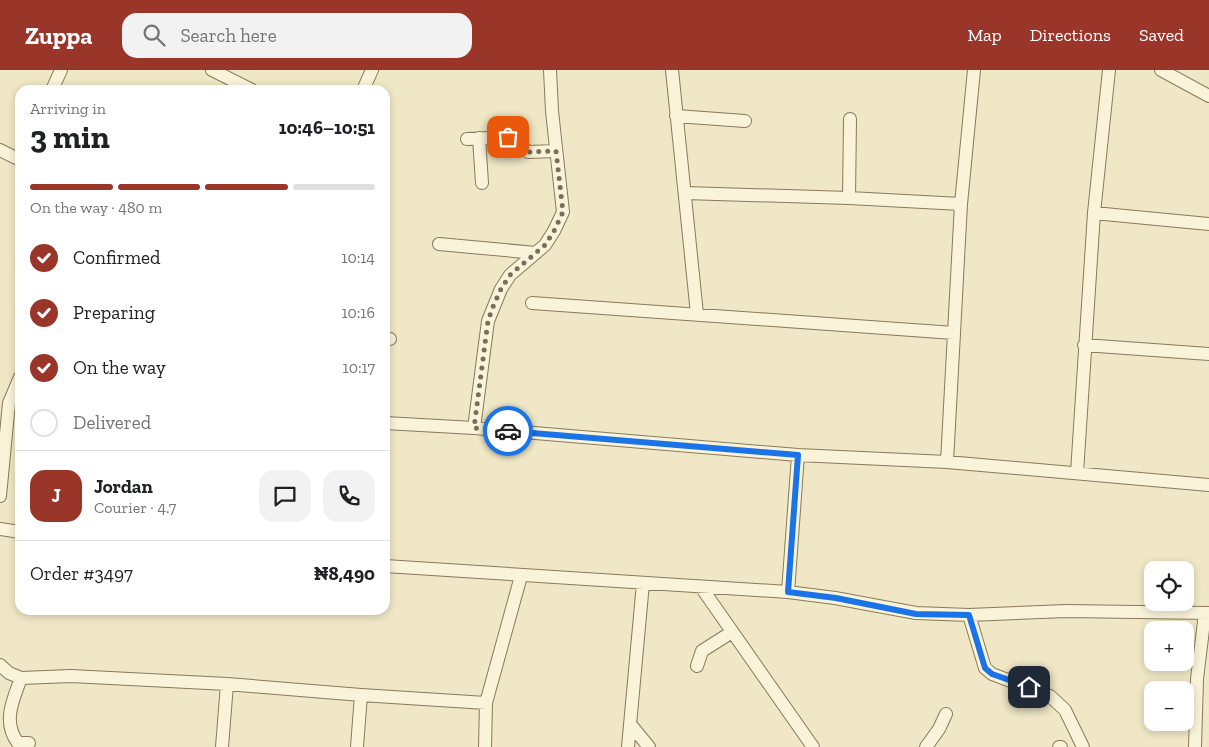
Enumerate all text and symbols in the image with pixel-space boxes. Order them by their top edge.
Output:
search box [122,13,472,58]
text: Zuppa [25,21,92,50]
icon: search [140,21,168,49]
text: Search here [180,24,277,47]
text: Map [967,24,1002,46]
text: Directions [1030,24,1111,46]
text: Saved [1139,24,1184,46]
text: Arriving in [30,99,106,118]
text: 10:46–10:51 [279,116,375,139]
pin [487,116,529,158]
text: 3 min [30,118,110,156]
icon: bag [494,123,522,151]
text: On the way · 480 m [30,198,162,217]
icon: check [30,244,58,272]
text: Confirmed [73,246,160,269]
text: 10:14 [341,248,375,267]
icon: check [30,299,58,327]
text: Preparing [73,301,155,324]
text: 10:16 [341,303,375,322]
icon: check [30,354,58,382]
text: On the way [73,356,166,379]
text: 10:17 [343,358,375,377]
courier [483,406,533,456]
text: Delivered [73,411,151,434]
icon: car [494,417,522,445]
button: chat [259,470,311,522]
button: phone [323,470,375,522]
text: Jordan [94,475,153,498]
text: J [51,484,61,507]
text: Courier · 4.7 [94,498,176,517]
map controls [1144,561,1194,731]
button: locate [1144,561,1194,611]
text: Order #3497 [30,562,133,585]
text: ₦8,490 [314,562,375,585]
button: + [1144,621,1194,671]
pin [1008,666,1050,708]
icon: home [1015,673,1043,701]
button: − [1144,681,1194,731]

